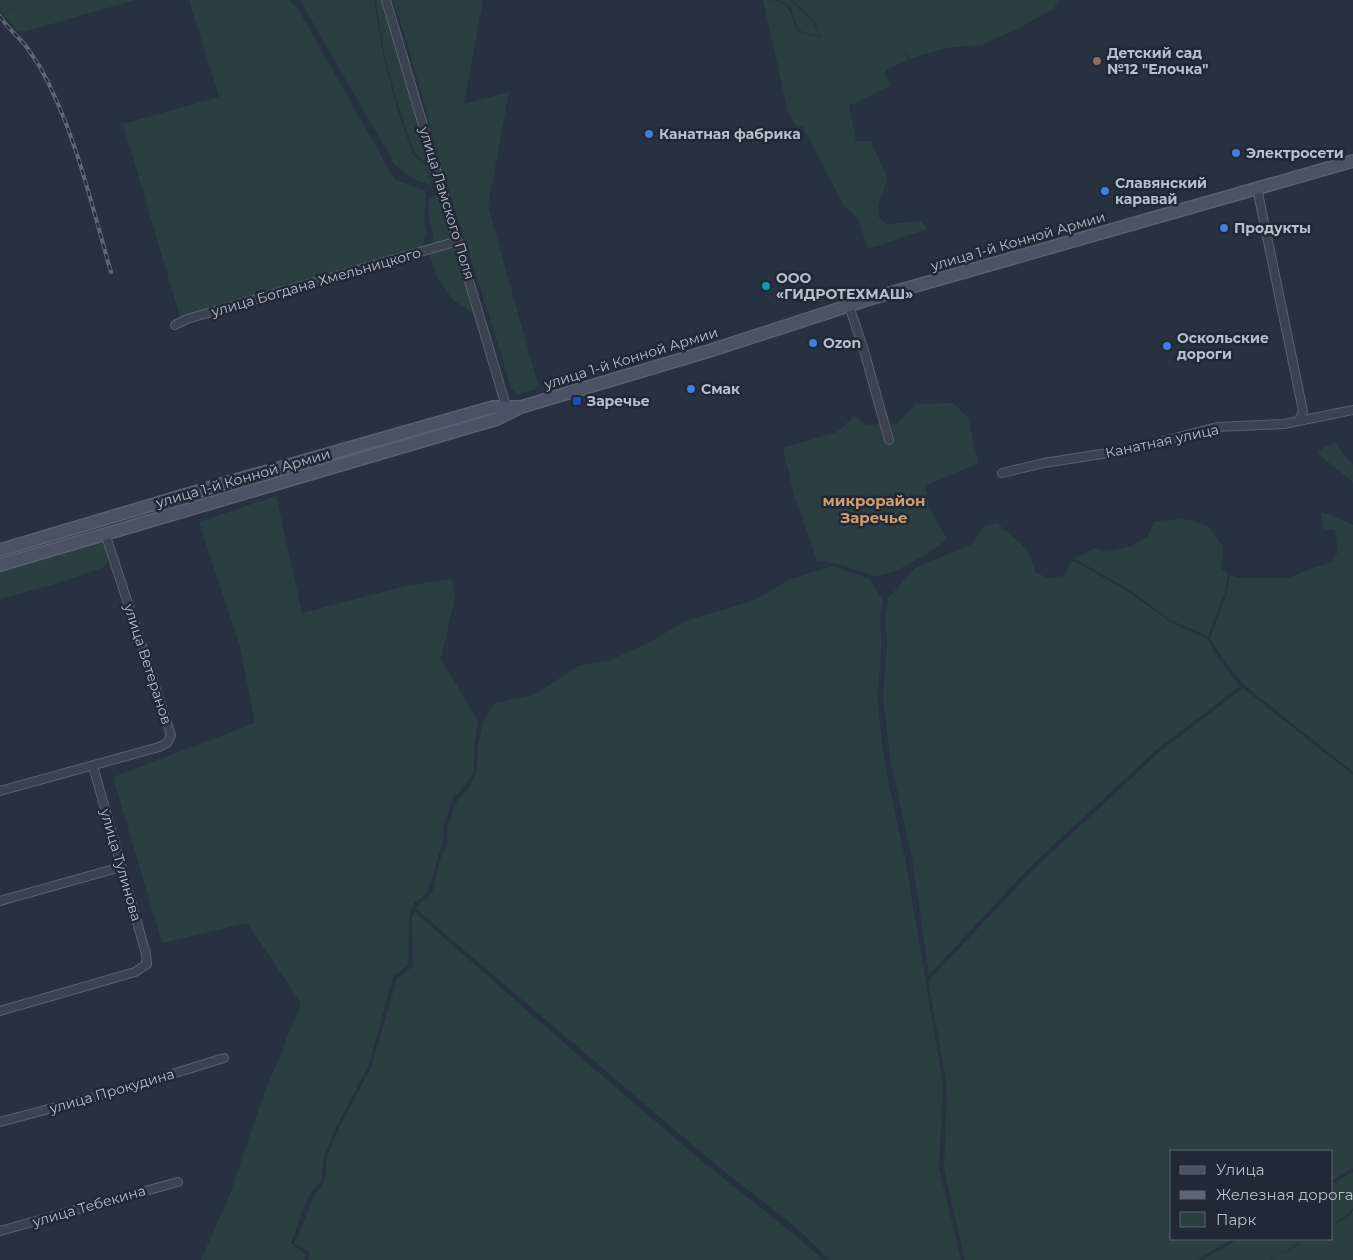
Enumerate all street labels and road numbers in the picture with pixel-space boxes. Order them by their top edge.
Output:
street label: улица Ламского Поля [415,123,479,282]
street label: улица 1-й Конной Армии [928,207,1107,275]
street label: улица Богдана Хмельницкого [208,243,423,321]
street label: улица 1-й Конной Армии [541,323,720,393]
street label: Канатная улица [1104,420,1220,462]
street label: улица 1-й Конной Армии [153,444,332,512]
street label: улица Ветеранов [120,600,176,727]
street label: улица Тулинова [96,806,146,923]
street label: улица Прокудина [46,1065,177,1118]
street label: улица Тебекина [29,1181,148,1231]

